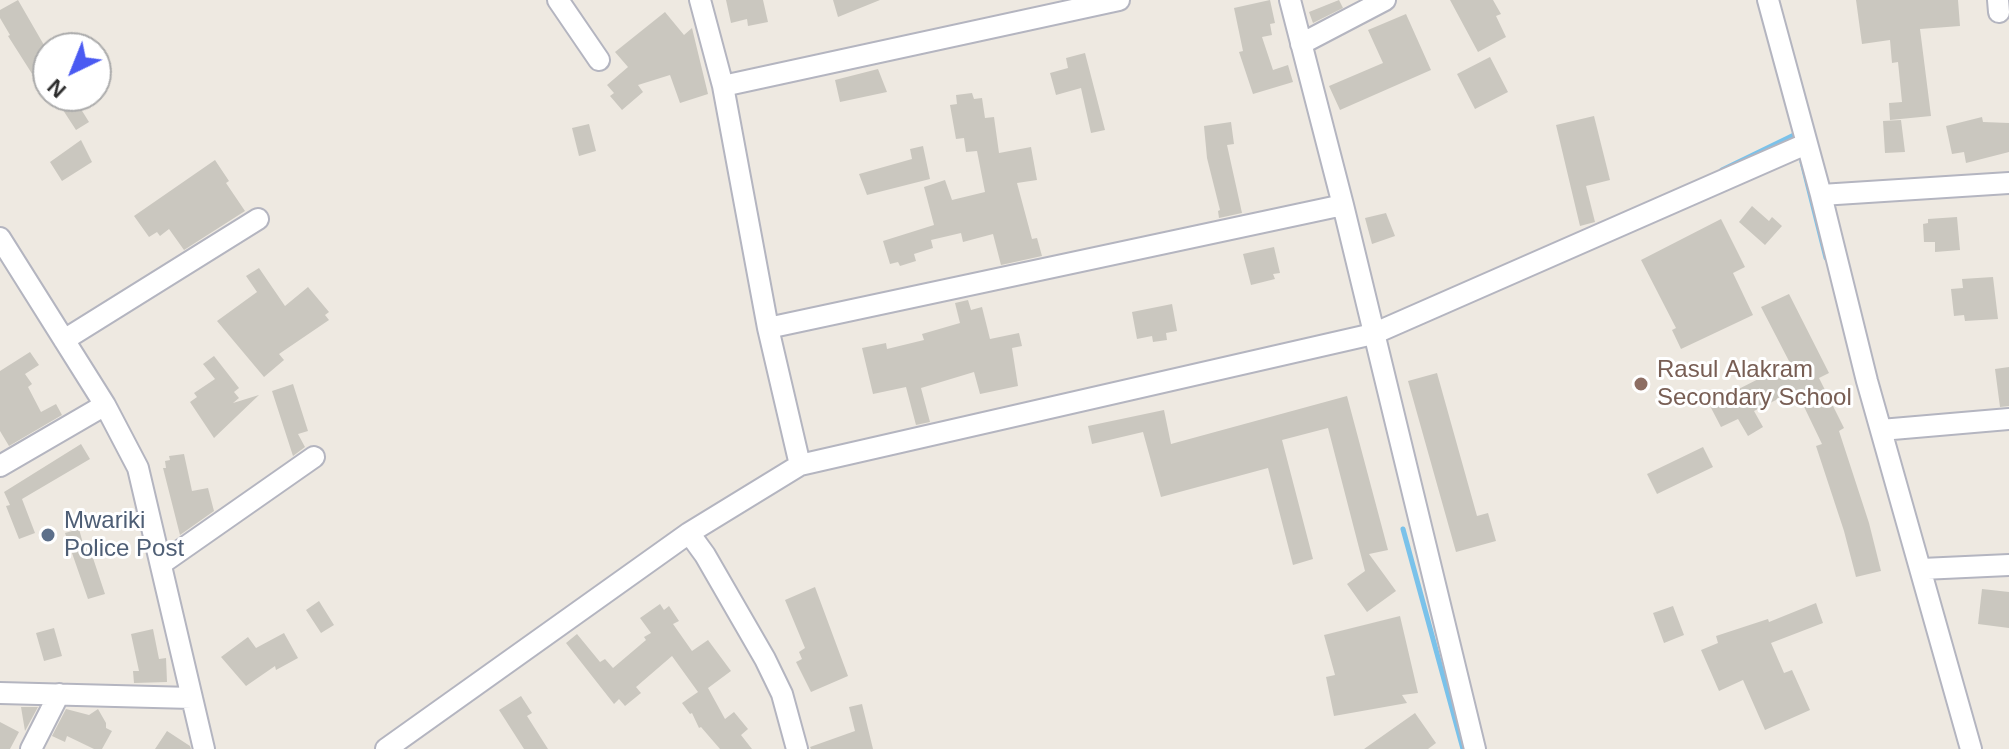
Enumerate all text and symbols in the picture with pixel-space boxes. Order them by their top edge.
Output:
north arrow [32,32,112,112]
text: N [42,74,71,103]
place label: Rasul Alakram Secondary School [1657,356,1852,412]
marker: Rasul Alakram Secondary School [1632,375,1650,393]
place label: Mwariki Police Post [64,507,184,563]
marker: Mwariki Police Post [39,526,57,544]

